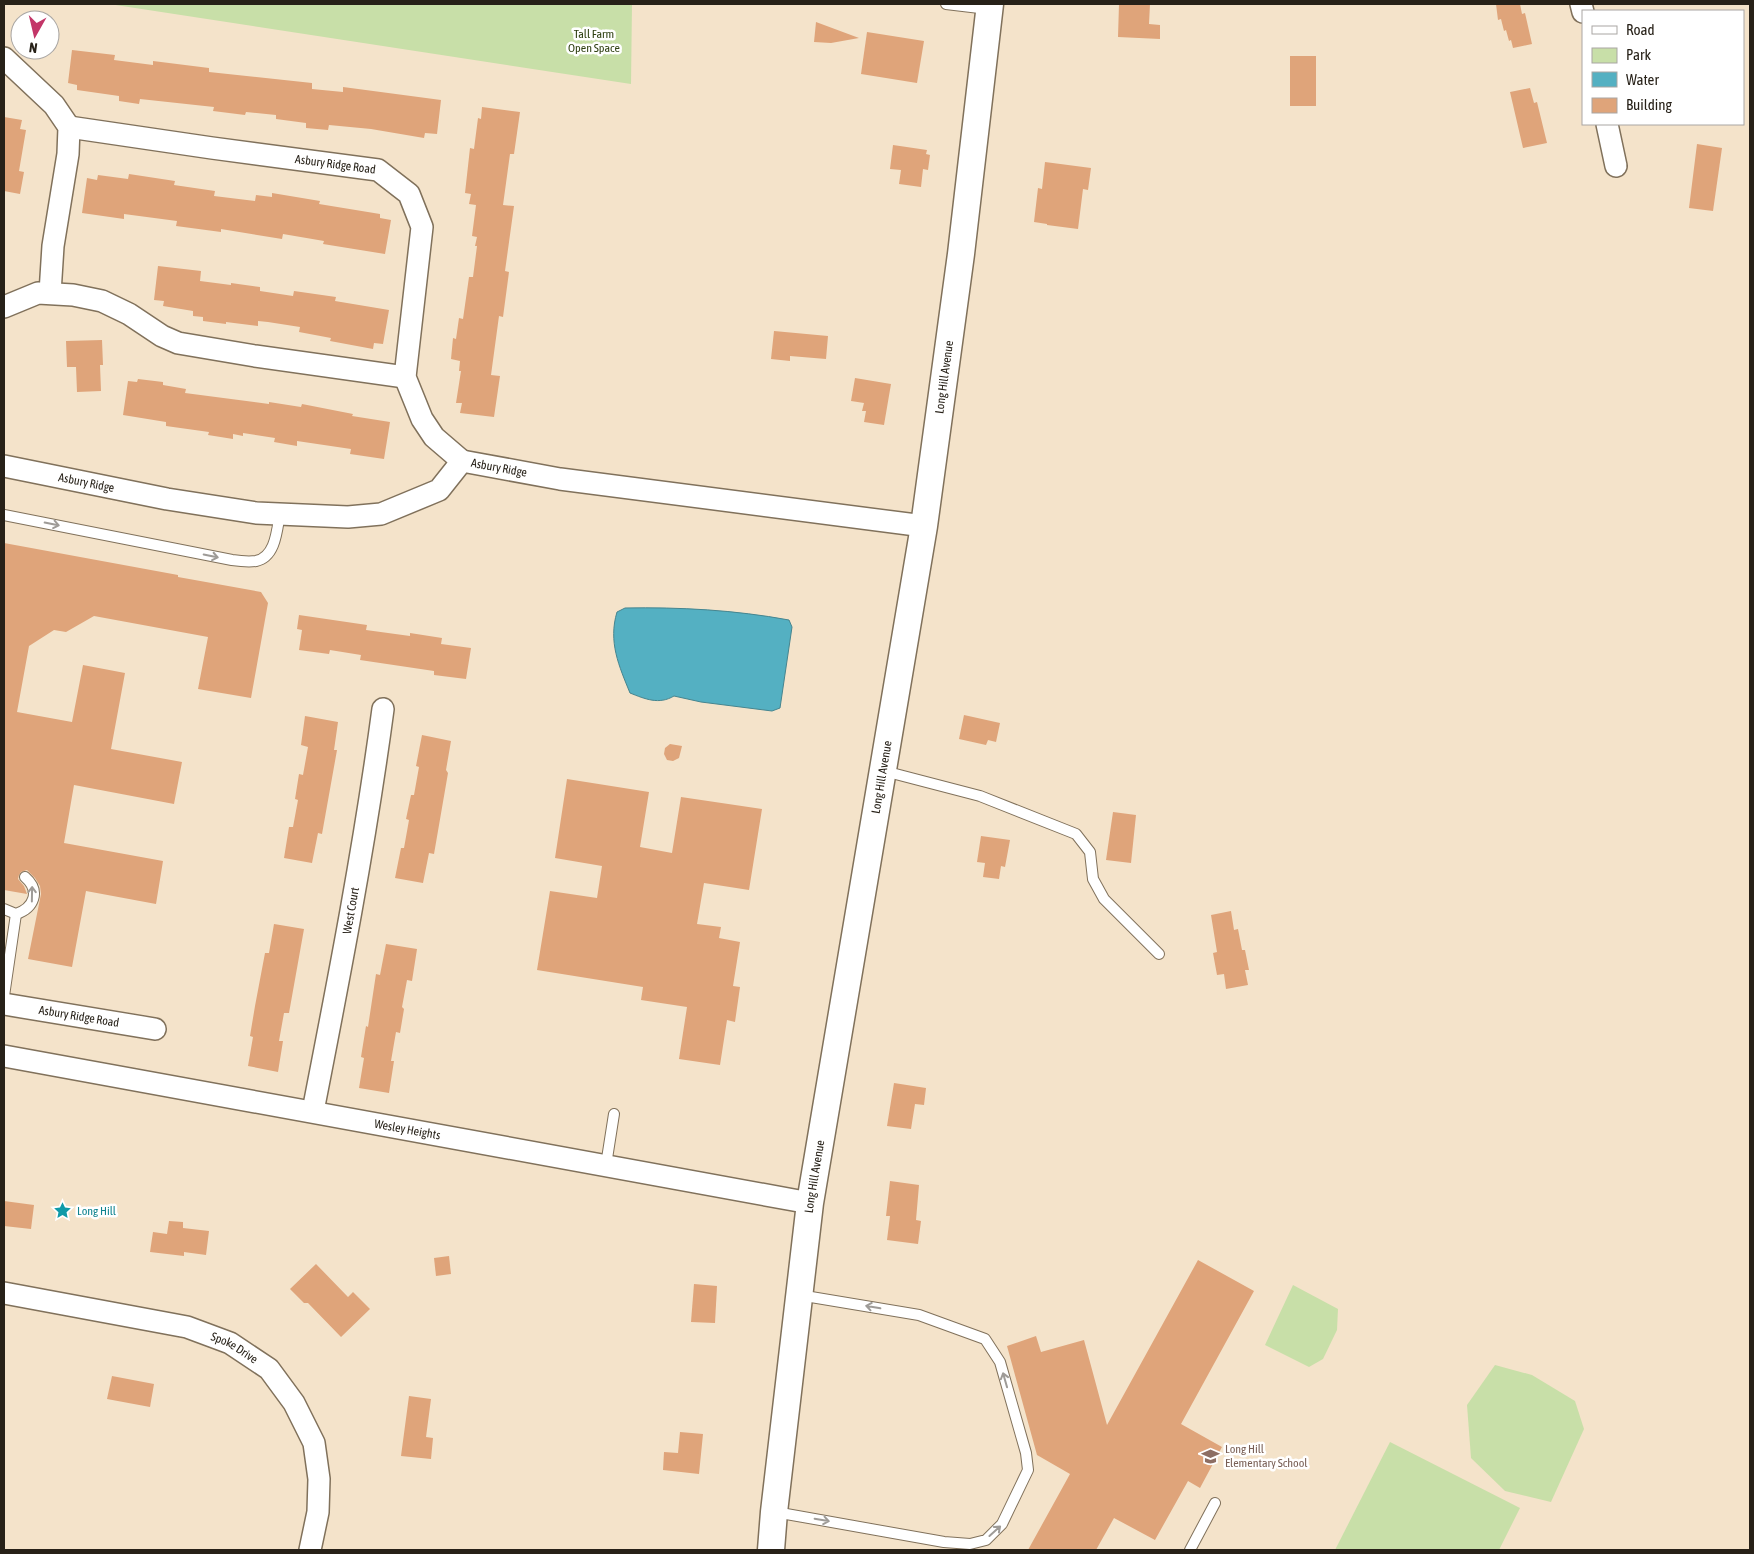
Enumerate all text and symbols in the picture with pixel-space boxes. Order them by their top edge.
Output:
north arrow [10,10,60,60]
legend [1582,10,1744,125]
text: Road [1626,21,1655,38]
park label: Tall Farm Open Space [568,27,620,55]
text: N [28,39,38,56]
text: Park [1626,46,1651,63]
text: Water [1626,71,1659,88]
text: Building [1626,96,1672,113]
street label: Asbury Ridge Road [294,152,377,177]
street label: Long Hill Avenue [932,340,956,415]
street label: Asbury Ridge [470,456,528,480]
street label: Asbury Ridge [57,470,115,495]
one-way arrow [43,520,59,529]
one-way arrow [202,552,218,561]
street label: Long Hill Avenue [869,740,895,815]
one-way arrow [27,886,37,902]
street label: West Court [340,886,362,935]
street label: Asbury Ridge Road [38,1003,120,1030]
street label: Wesley Heights [373,1117,442,1142]
street label: Long Hill Avenue [802,1139,827,1214]
place icon: Long Hill [53,1201,73,1221]
place label: Long Hill [77,1204,117,1218]
one-way arrow [866,1302,882,1312]
street label: Spoke Drive [209,1329,260,1367]
one-way arrow [999,1372,1009,1388]
place label: Long Hill Elementary School [1225,1442,1308,1470]
school or university icon: Long Hill Elementary School [1201,1446,1221,1466]
one-way arrow [813,1516,829,1526]
one-way arrow [989,1525,1002,1537]

